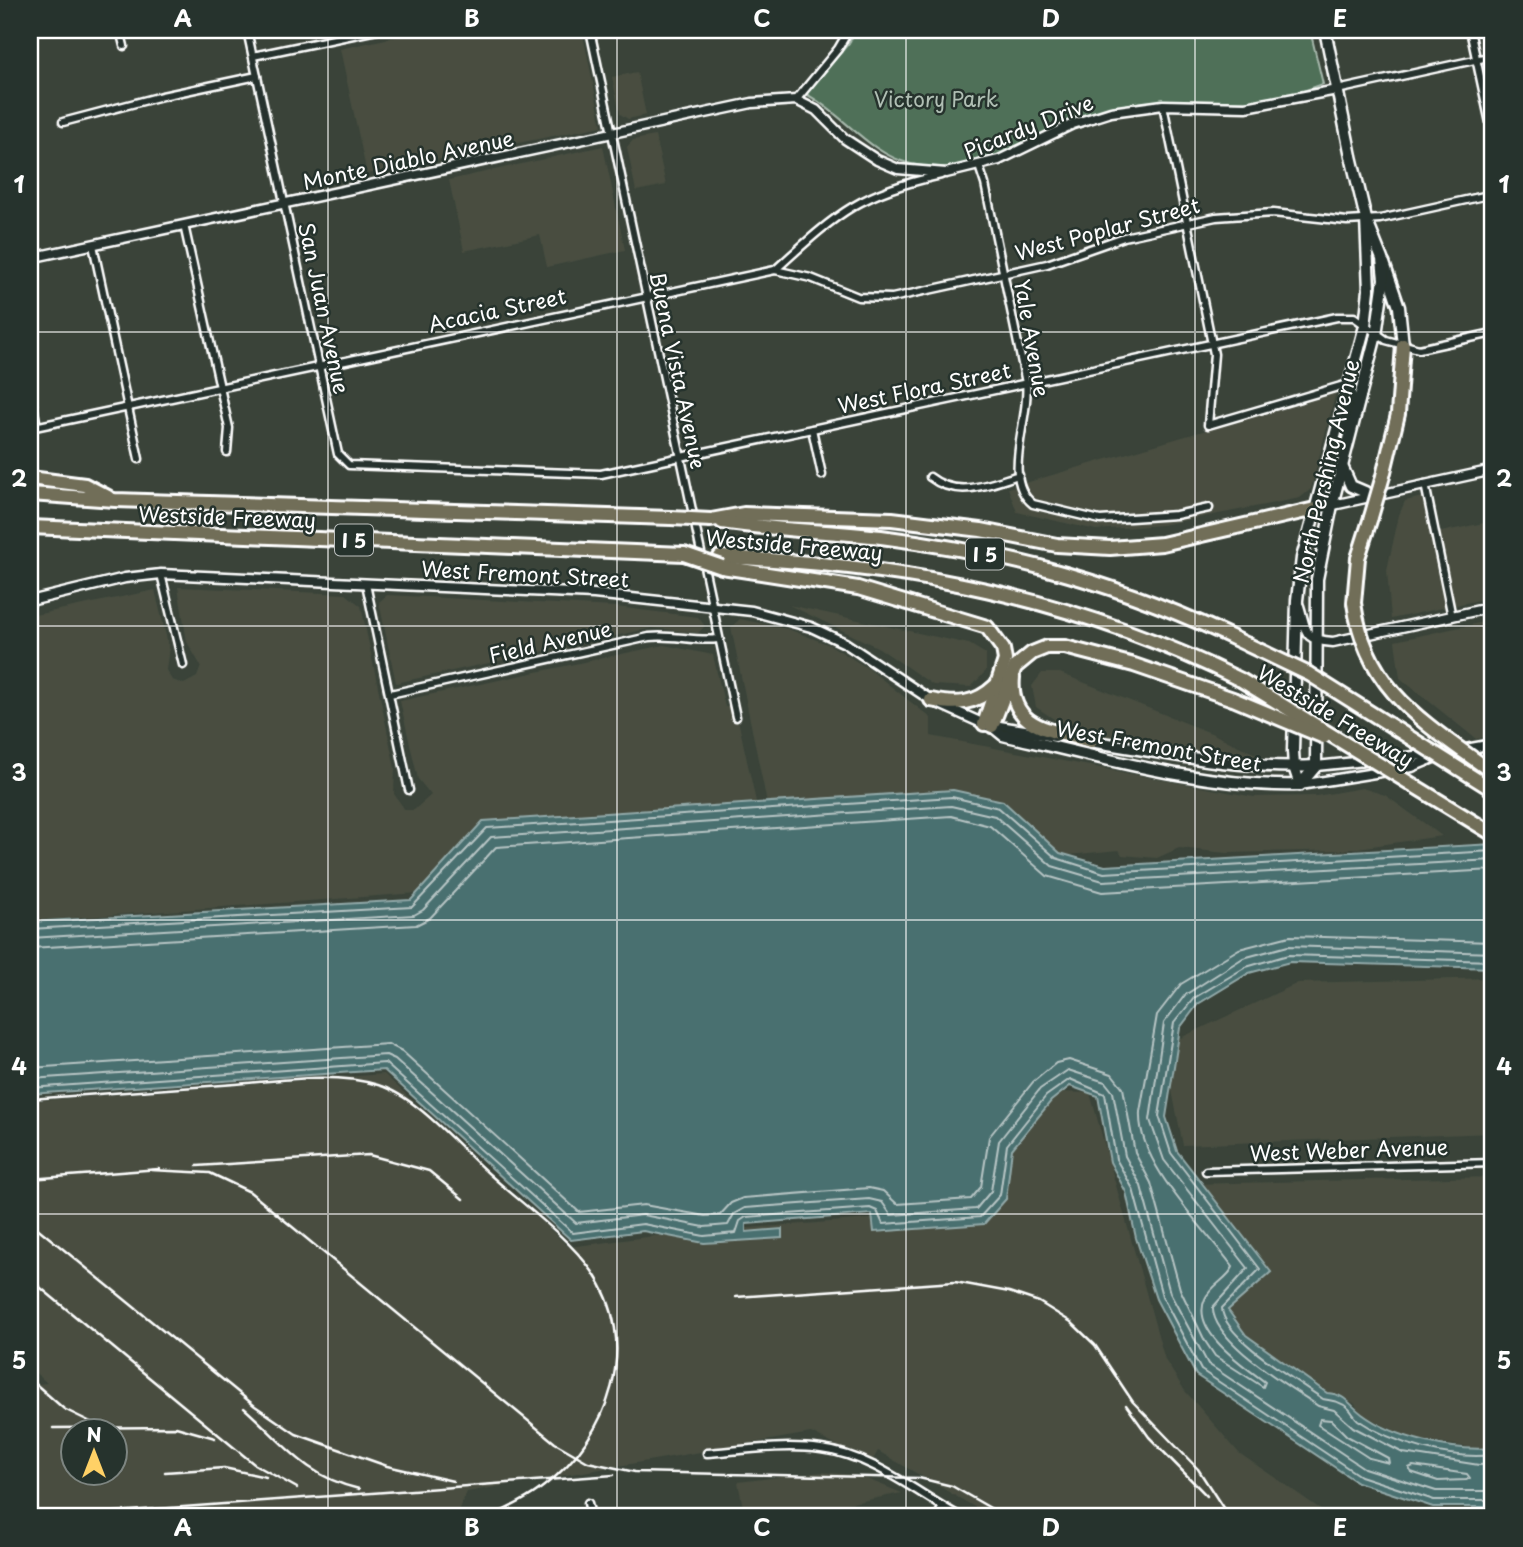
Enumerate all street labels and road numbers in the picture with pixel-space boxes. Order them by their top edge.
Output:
street label: Picardy Drive [958,85,1098,167]
street label: Monte Diablo Avenue [300,121,516,197]
street label: West Poplar Street [1011,188,1203,268]
street label: San Juan Avenue [291,219,359,397]
street label: Buena Vista Avenue [642,268,716,472]
street label: Yale Avenue [1007,276,1059,400]
street label: Acacia Street [425,279,569,339]
street label: West Flora Street [835,353,1013,421]
street label: North Pershing Avenue [1284,356,1366,586]
street label: Westside Freeway [138,497,316,535]
street label: Westside Freeway [704,520,884,568]
road number: I 5 [335,524,373,555]
road number: I 5 [966,538,1004,569]
street label: West Fremont Street [420,552,630,594]
street label: Field Avenue [485,611,615,671]
street label: Westside Freeway [1252,656,1420,774]
street label: West Fremont Street [1054,711,1264,779]
street label: West Weber Avenue [1249,1130,1449,1168]

